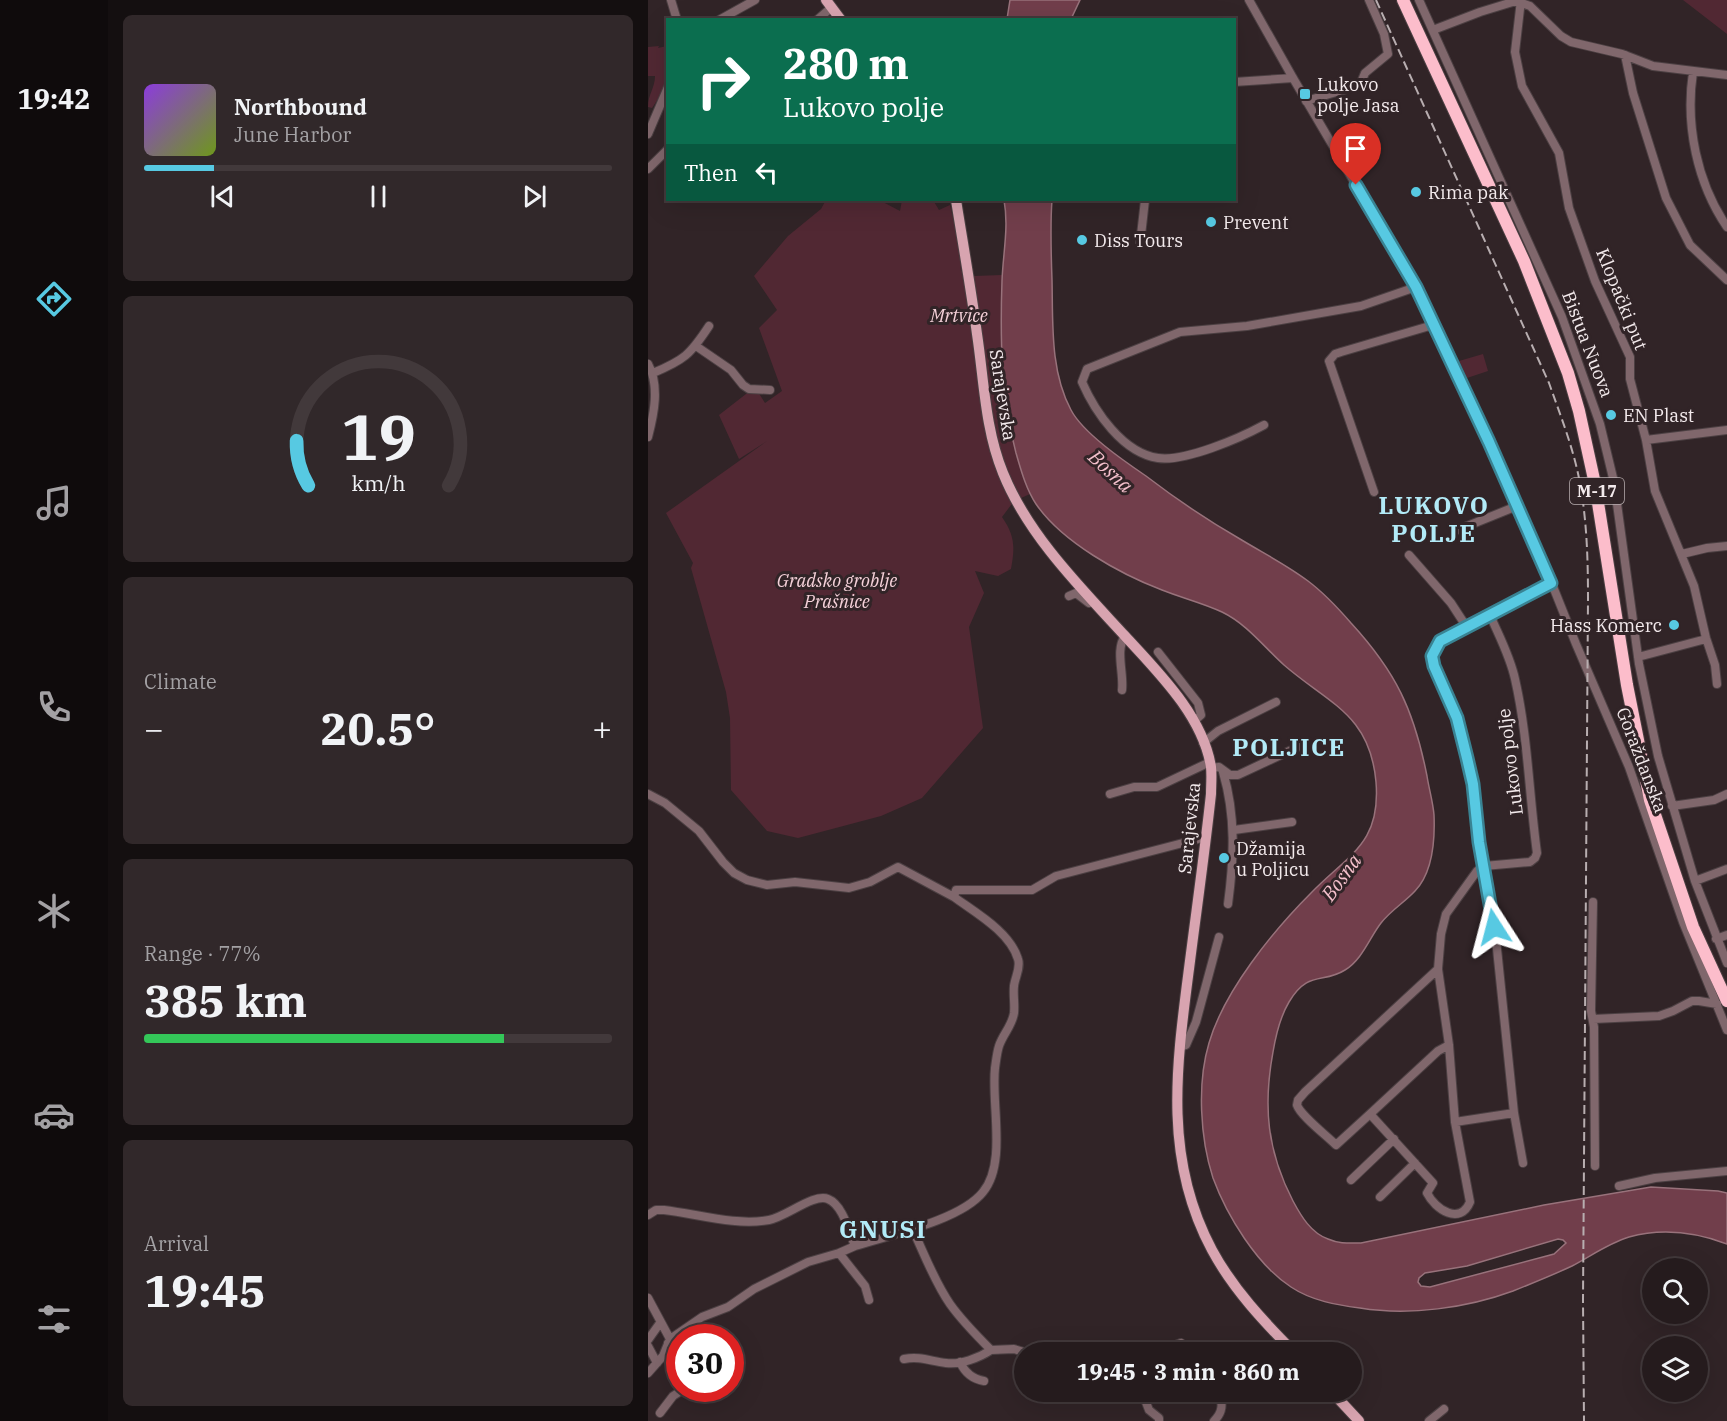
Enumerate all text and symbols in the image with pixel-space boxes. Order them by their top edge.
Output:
text: 280 m [783,36,909,91]
icon: right [684,42,762,120]
place label: Lukovo polje Jasa [1317,73,1400,117]
text: 19:42 [18,81,90,116]
marker: Lukovo polje Jasa [1298,87,1312,101]
text: Lukovo polje [783,89,944,124]
text: Northbound [234,92,367,121]
text: June Harbor [234,121,351,148]
pin [1330,123,1381,185]
icon: arrive [1339,132,1372,165]
icon: left [750,156,783,189]
text: Then [684,158,738,187]
icon: previous [206,180,239,213]
icon: pause [362,180,395,213]
icon: next [518,180,551,213]
place label: Rima pak [1428,181,1509,204]
marker: Rima pak [1409,185,1423,199]
place label: Prevent [1223,211,1289,234]
marker: Prevent [1204,215,1218,229]
place label: Diss Tours [1094,229,1183,252]
marker: Diss Tours [1075,233,1089,247]
street label: Klopački put [1591,245,1653,353]
icon: directions [33,278,75,320]
street label: Bistua Nuova [1557,287,1619,401]
park label: Mrtvice [929,304,988,327]
street label: Sarajevska [984,348,1022,442]
text: 19 [341,396,415,477]
place label: EN Plast [1623,404,1694,427]
marker: EN Plast [1604,408,1618,422]
water label: Bosna [1082,443,1139,499]
text: km/h [351,470,405,498]
road number: M-17 [1570,478,1624,504]
icon: music [33,482,75,524]
district label: LUKOVO POLJE [1379,489,1489,549]
park label: Gradsko groblje Prašnice [777,569,897,613]
place label: Hass Komerc [1550,614,1662,637]
marker: Hass Komerc [1667,618,1681,632]
text: Climate [144,668,217,695]
icon: phone [33,686,75,728]
text: 20.5° [321,699,435,757]
street label: Goraždanska [1611,704,1673,816]
text: − [144,707,164,750]
text: + [592,707,612,750]
street label: Lukovo polje [1492,707,1528,817]
district label: POLJICE [1232,731,1346,763]
street label: Sarajevska [1173,781,1205,875]
place label: Džamija u Poljicu [1236,837,1309,881]
water label: Bosna [1314,848,1367,907]
marker: Džamija u Poljicu [1217,851,1231,865]
icon: climate [33,890,75,932]
position arrow [1462,895,1526,959]
text: Range · 77% [144,940,261,967]
text: 385 km [144,971,307,1029]
icon: car [33,1094,75,1136]
district label: GNUSI [839,1213,927,1245]
text: Arrival [144,1230,209,1257]
map controls [1642,1258,1708,1402]
button: search [1642,1258,1708,1324]
text: 19:45 [144,1261,266,1319]
icon: filters [33,1298,75,1340]
speed limit sign: 30 [666,1324,744,1402]
button: layers [1642,1336,1708,1402]
text: 19:45 · 3 min · 860 m [1076,1357,1300,1386]

